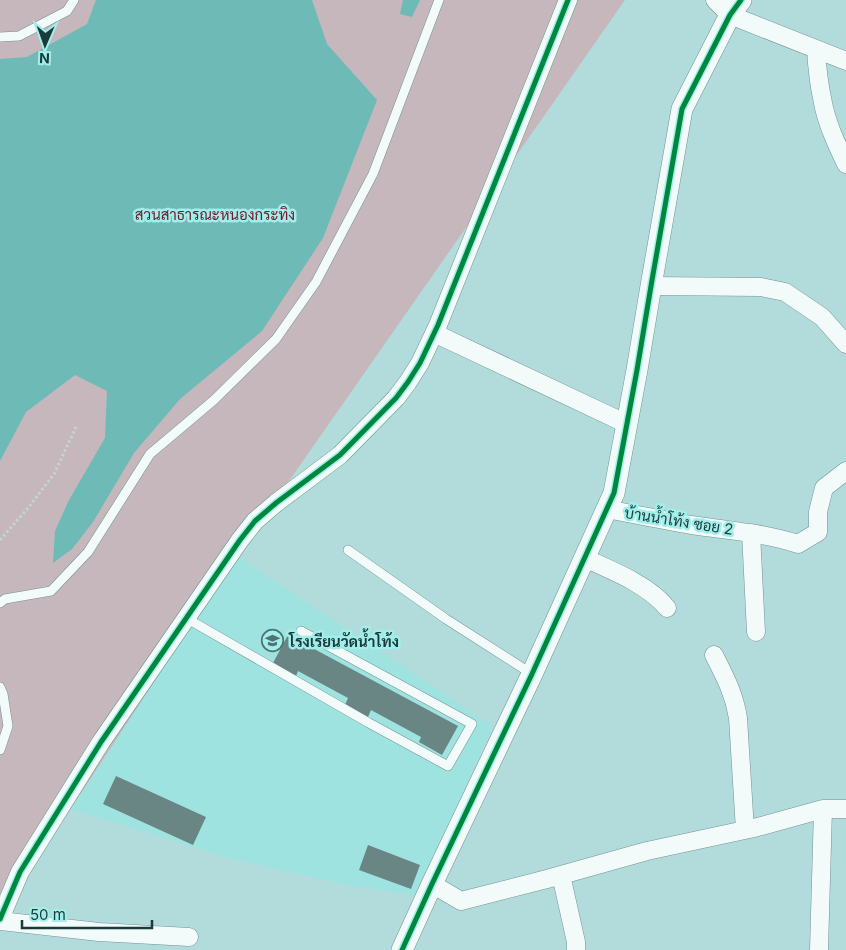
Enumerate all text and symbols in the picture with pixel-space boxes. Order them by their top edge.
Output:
north arrow [20,20,70,70]
text: N [39,50,50,67]
park label: สวนสาธารณะหนองกระทิง [135,205,295,224]
street label: บ้านน้ำโท้ง ซอย 2 [623,500,735,539]
place label: โรงเรียนวัดน้ำโท้ง [288,628,399,651]
school or university icon: โรงเรียนวัดน้ำโท้ง [261,629,285,653]
scale bar [22,898,152,930]
text: 50 m [30,905,66,924]

